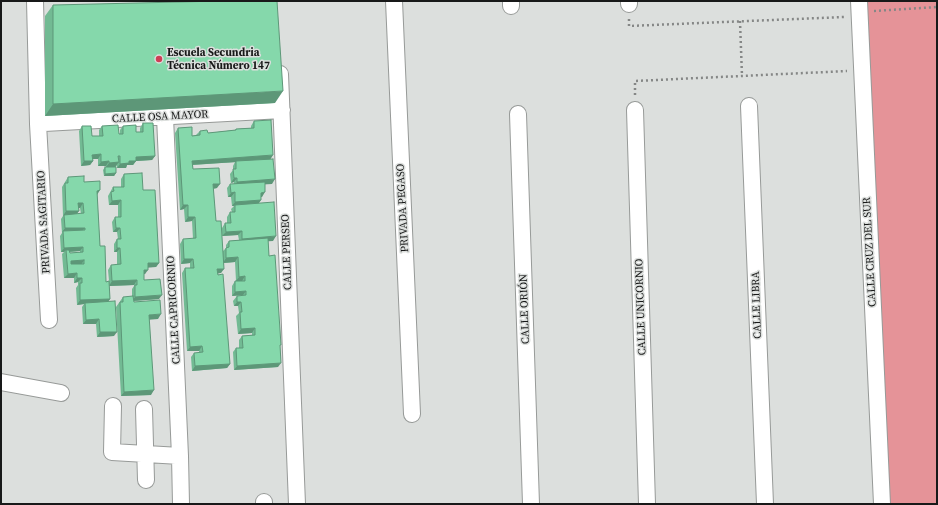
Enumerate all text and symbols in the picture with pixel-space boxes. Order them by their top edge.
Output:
place label: Escuela Secundria Técnica Número 147 [167,46,270,72]
marker: Escuela Secundria Técnica Número 147 [154,54,164,64]
street label: CALLE OSA MAYOR [112,108,208,126]
street label: PRIVADA PEGASO [394,163,412,253]
street label: PRIVADA SAGITARIO [35,170,53,274]
street label: CALLE CRUZ DEL SUR [861,197,879,307]
street label: CALLE PERSEO [279,214,295,290]
street label: CALLE CAPRICORNIO [165,255,183,365]
street label: CALLE UNICORNIO [633,258,649,356]
street label: CALLE LIBRA [749,271,765,339]
street label: CALLE ORIÓN [517,274,533,344]

